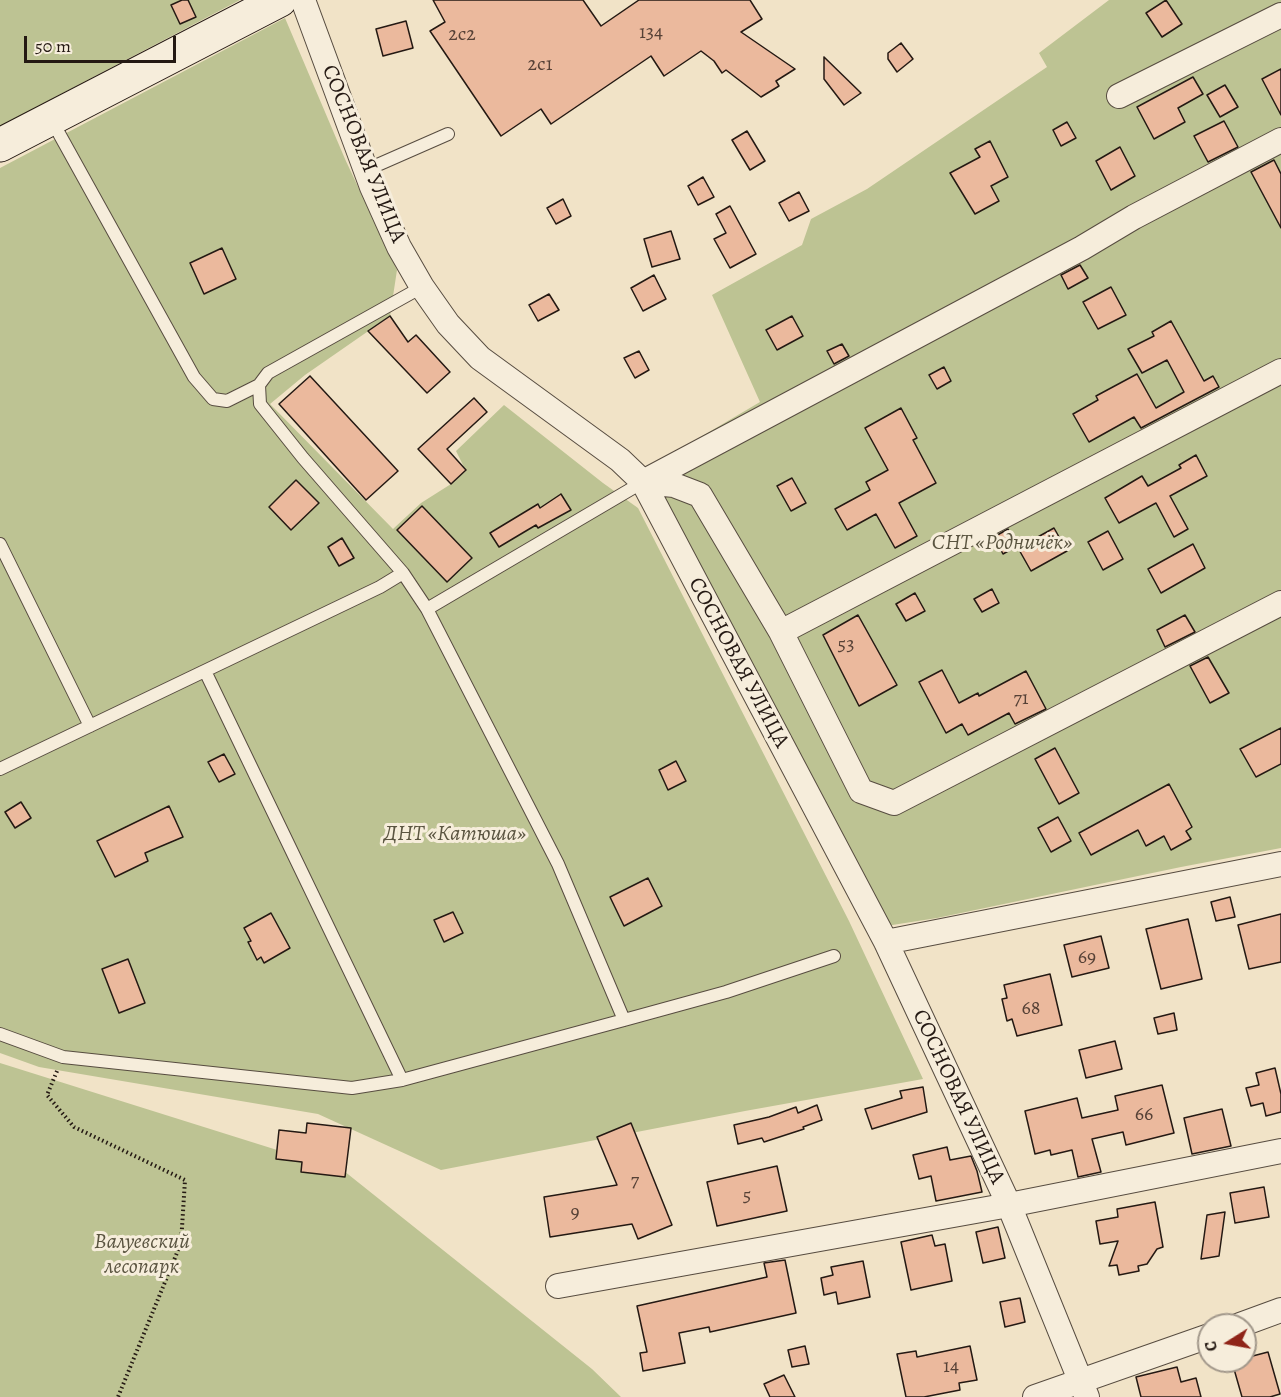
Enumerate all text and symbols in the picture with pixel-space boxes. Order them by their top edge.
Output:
house number: 134 [639,21,663,45]
house number: 2с2 [448,23,476,47]
scale bar [27,24,178,62]
text: 50 m [35,34,71,58]
house number: 2с1 [528,53,552,77]
street label: СОСНОВАЯ УЛИЦА [315,61,411,247]
park label: СНТ «Родничёк» [932,531,1072,557]
street label: СОСНОВАЯ УЛИЦА [682,573,794,753]
house number: 53 [838,633,854,657]
house number: 71 [1013,687,1029,711]
park label: ДНТ «Катюша» [384,822,526,848]
house number: 69 [1078,946,1096,970]
house number: 68 [1022,997,1040,1021]
street label: СОСНОВАЯ УЛИЦА [906,1006,1010,1188]
house number: 66 [1135,1103,1153,1127]
house number: 7 [631,1169,639,1193]
house number: 5 [743,1184,751,1208]
house number: 9 [570,1201,580,1225]
park label: Валуевский лесопарк [94,1230,190,1282]
north arrow [1197,1313,1257,1373]
text: С [1200,1339,1223,1353]
house number: 14 [943,1355,959,1379]

